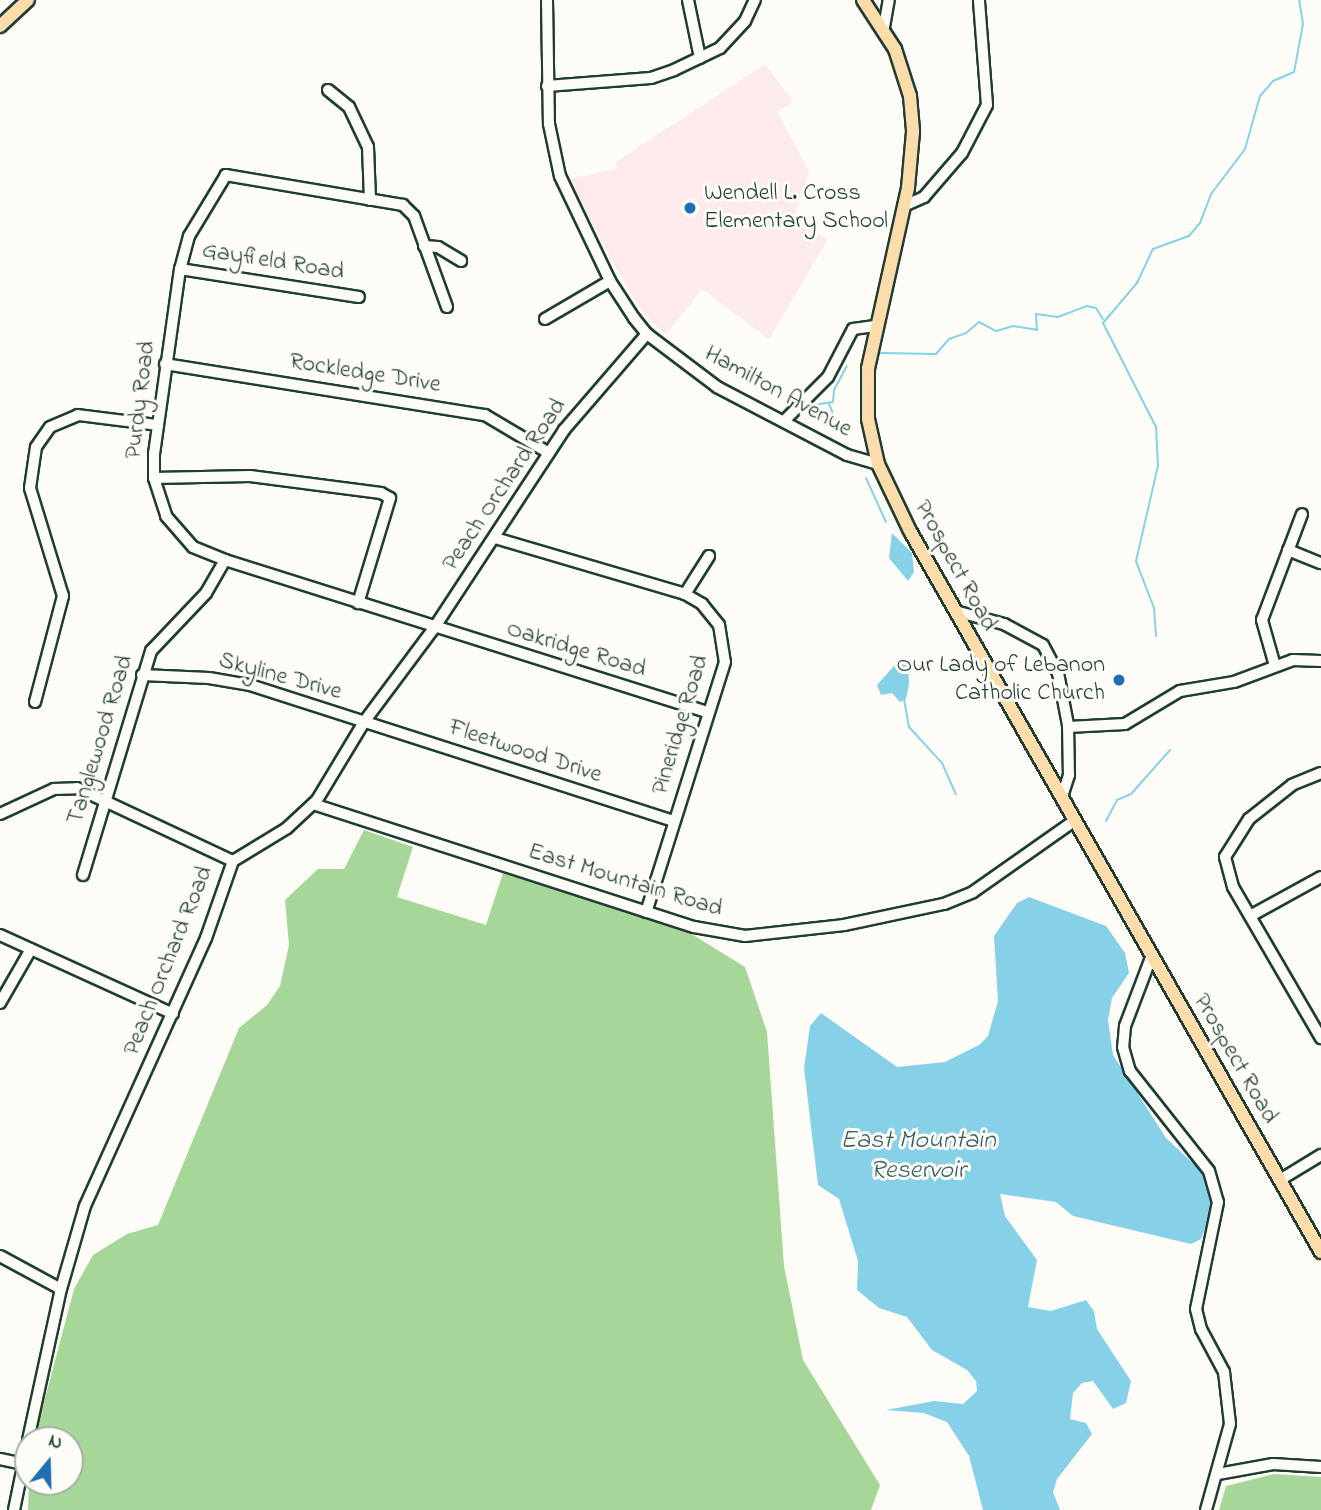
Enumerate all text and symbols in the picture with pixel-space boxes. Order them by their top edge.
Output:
place label: Wendell L. Cross Elementary School [704,180,888,236]
marker: Wendell L. Cross Elementary School [682,200,698,216]
street label: Gayfield Road [200,237,346,287]
street label: Purdy Road [119,339,163,461]
street label: Hamilton Avenue [699,340,857,444]
street label: Rockledge Drive [287,348,443,400]
street label: Peach Orchard Road [437,393,573,577]
street label: Prospect Road [907,495,1003,637]
street label: Oakridge Road [503,615,649,685]
street label: Skyline Drive [215,647,345,707]
street label: Tanglewood Road [62,652,140,828]
street label: Pineridge Road [646,652,716,798]
place label: Our Lady of Lebanon Catholic Church [896,652,1105,708]
marker: Our Lady of Lebanon Catholic Church [1111,672,1127,688]
street label: Fleetwood Drive [445,714,605,790]
street label: East Mountain Road [524,838,726,924]
street label: Peach Orchard Road [118,862,220,1060]
street label: Prospect Road [1186,989,1284,1129]
water label: East Mountain Reservoir [840,1126,996,1188]
north arrow [14,1426,84,1496]
text: N [45,1428,66,1457]

